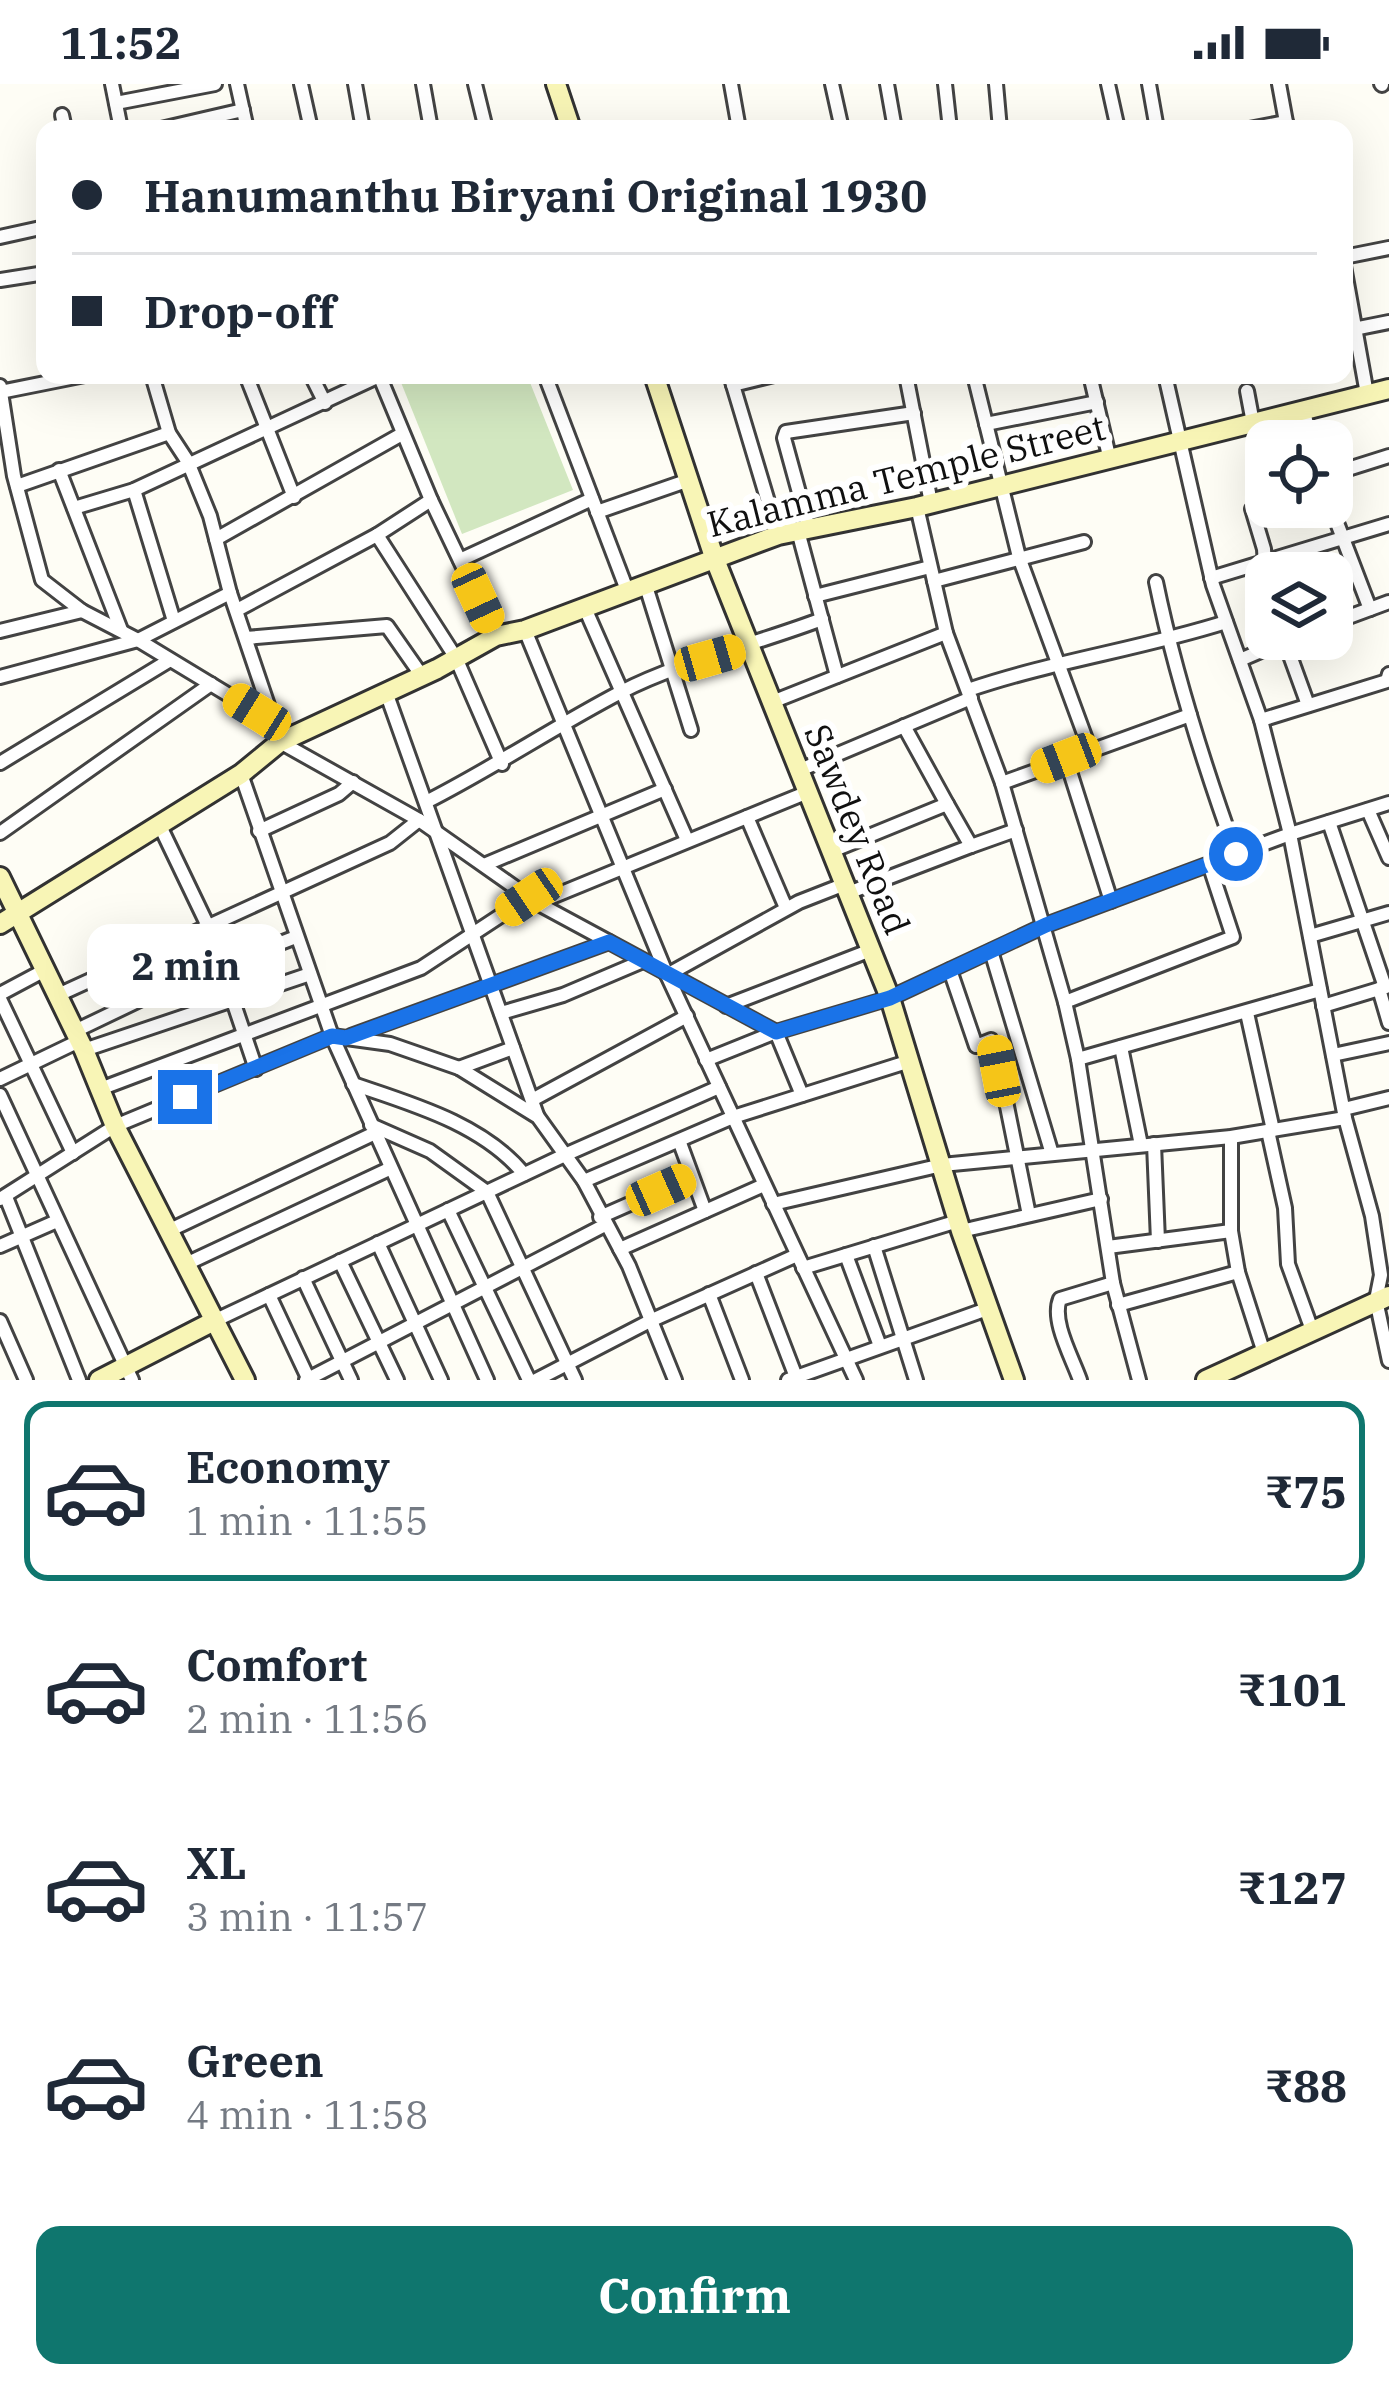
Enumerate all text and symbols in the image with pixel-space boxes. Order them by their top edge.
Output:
text: 11:52 [60,13,182,71]
text: Hanumanthu Biryani Original 1930 [144,166,927,224]
text: Drop-off [144,282,335,340]
street label: Kalamma Temple Street [702,403,1110,547]
map controls [1245,420,1353,660]
button: locate [1245,420,1353,528]
button: layers [1245,552,1353,660]
car [446,558,510,638]
car [670,631,750,685]
car [217,678,297,746]
street label: Sawdey Road [794,717,922,941]
car [1026,728,1106,788]
route start [1209,827,1263,881]
car [489,862,569,932]
callout: 2 min [86,923,284,1007]
text: 2 min [131,940,241,991]
car [974,1032,1024,1110]
route end [158,1070,212,1124]
car [621,1159,701,1221]
icon: car [42,1437,150,1545]
text: Economy [186,1437,390,1495]
text: ₹75 [1264,1462,1347,1520]
text: 1 min · 11:55 [186,1495,428,1546]
icon: car [42,1635,150,1743]
text: Comfort [186,1635,367,1693]
text: ₹101 [1237,1660,1347,1718]
text: 2 min · 11:56 [186,1693,428,1744]
icon: car [42,1833,150,1941]
text: XL [186,1833,247,1891]
text: ₹127 [1237,1858,1347,1916]
text: 3 min · 11:57 [186,1891,428,1942]
icon: car [42,2031,150,2139]
text: Green [186,2031,324,2089]
text: ₹88 [1264,2056,1347,2114]
text: 4 min · 11:58 [186,2089,428,2140]
button: Confirm [36,2226,1353,2364]

